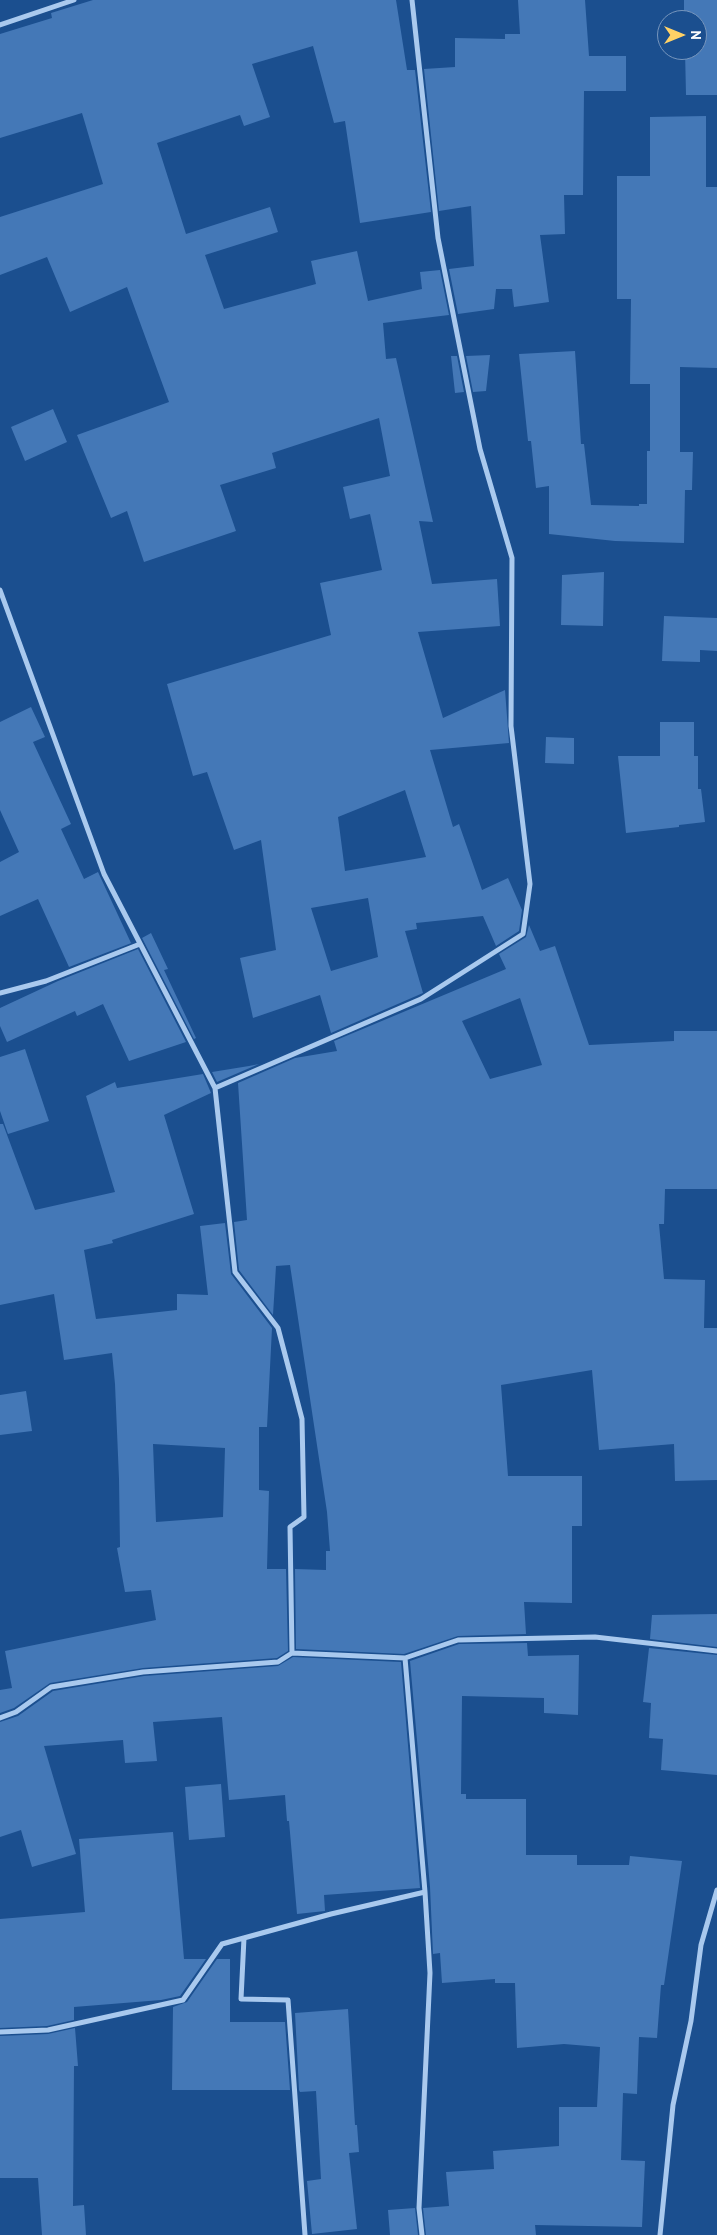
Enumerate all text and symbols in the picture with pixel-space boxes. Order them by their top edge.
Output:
north arrow [657,10,707,60]
text: N [687,30,705,40]

